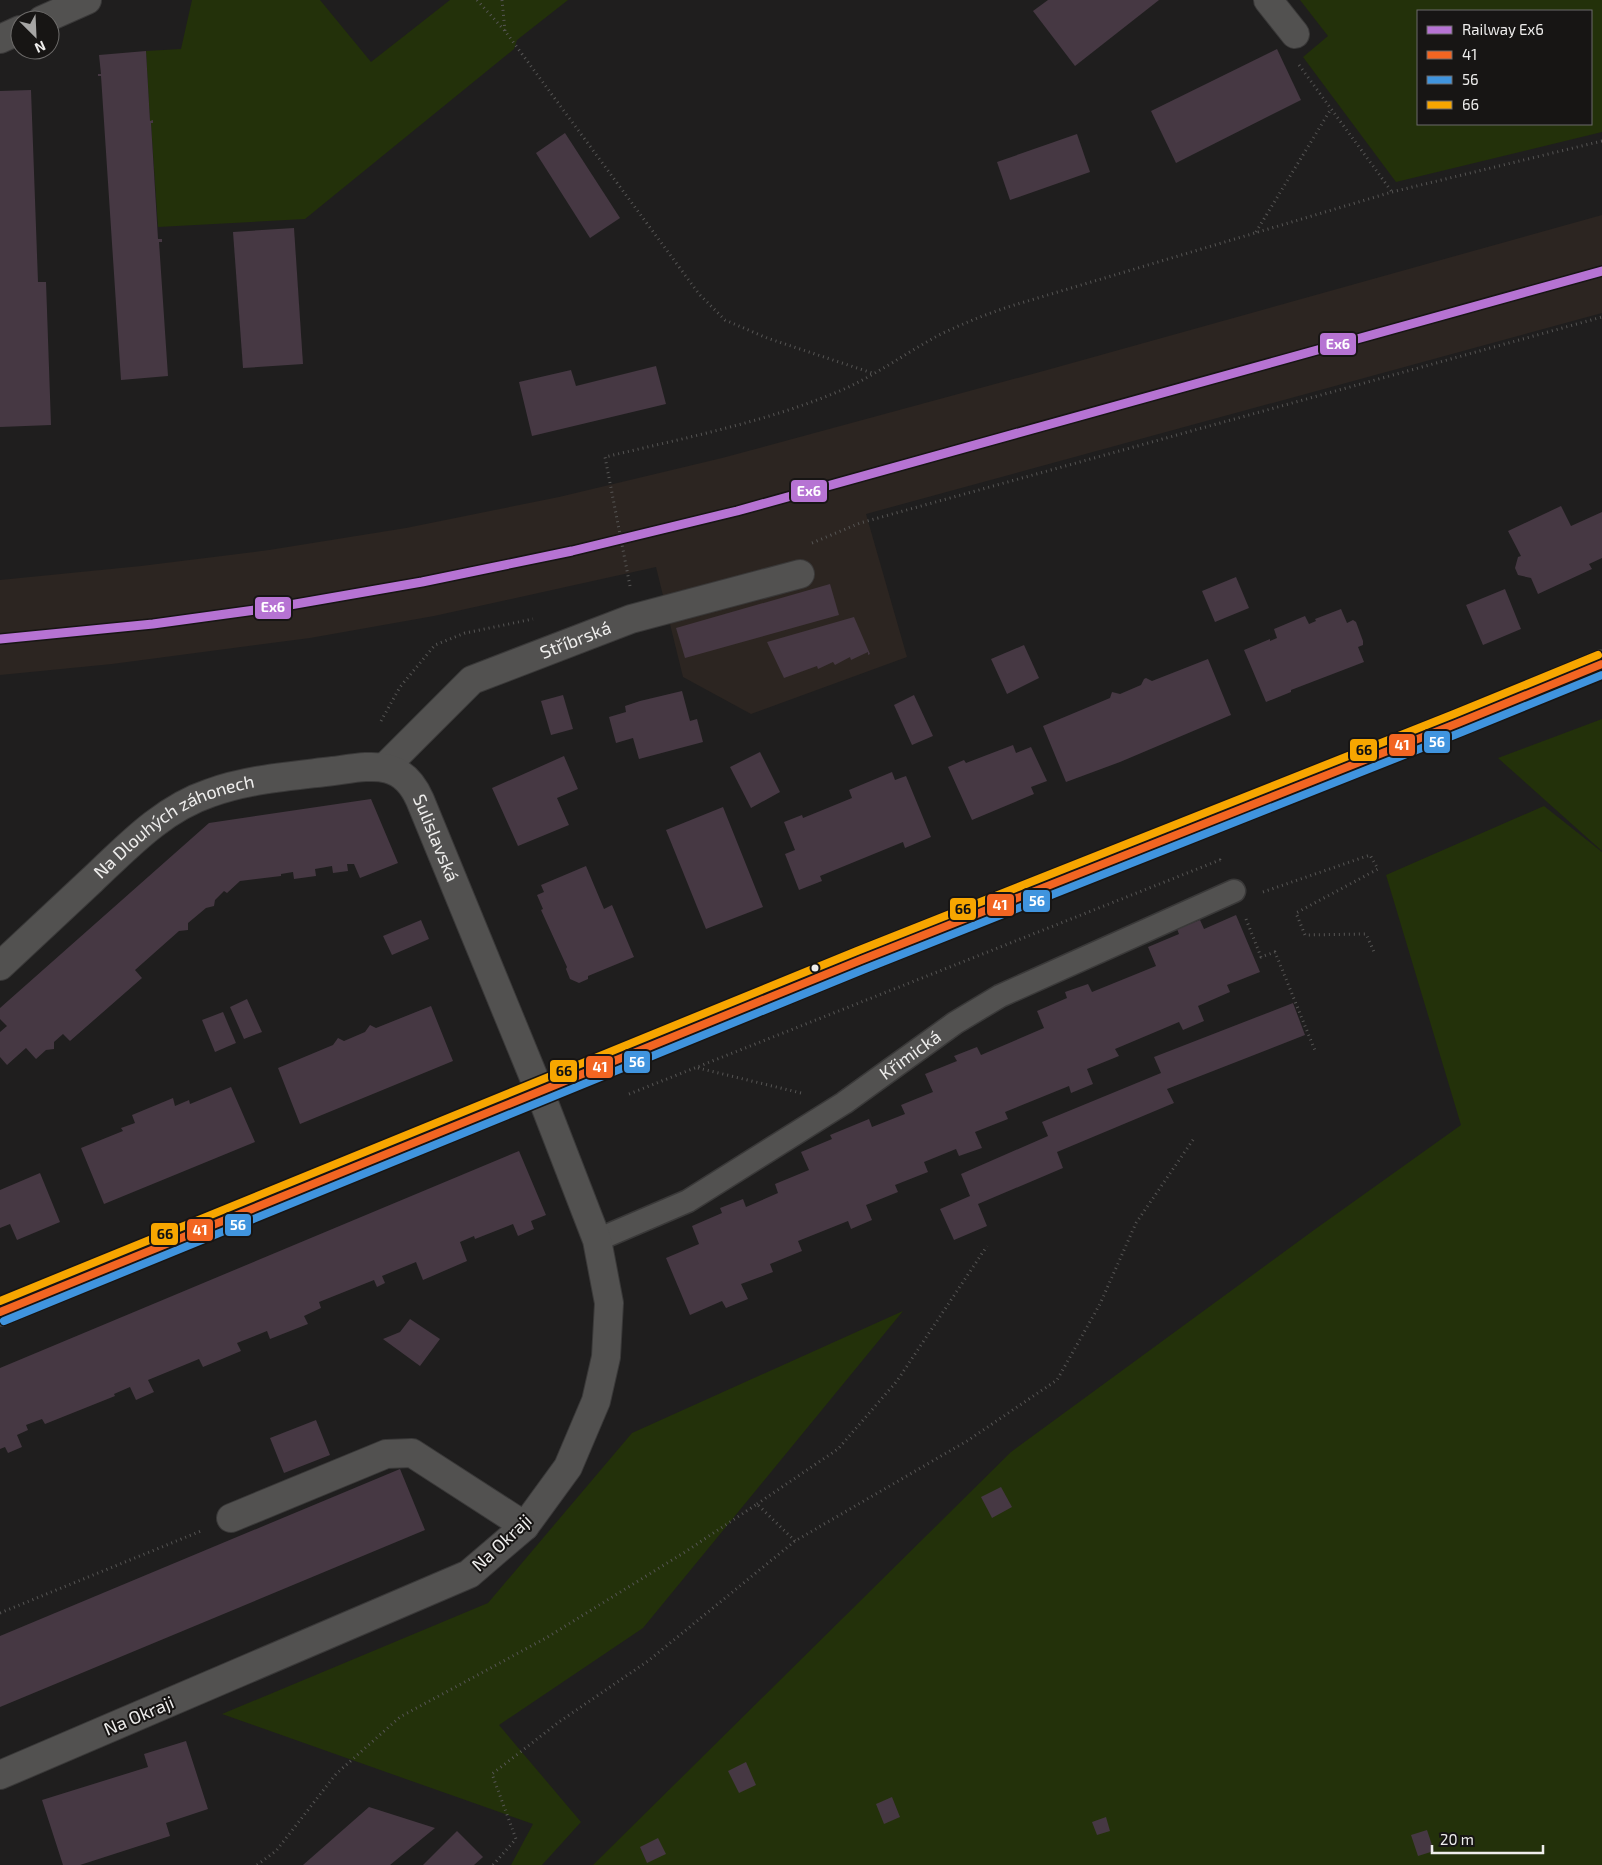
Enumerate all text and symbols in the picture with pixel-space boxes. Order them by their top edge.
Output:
north arrow [10,10,60,60]
legend [1417,10,1592,125]
text: Railway Ex6 [1462,20,1544,38]
text: N [32,38,49,57]
text: 41 [1462,45,1477,63]
text: 56 [1462,70,1479,88]
text: 66 [1462,95,1479,113]
line badge: Ex6 [1319,332,1357,356]
text: Ex6 [1326,335,1350,352]
line badge: Ex6 [790,479,828,503]
text: Ex6 [797,482,821,499]
line badge: Ex6 [254,596,292,620]
text: Ex6 [261,598,285,615]
street label: Stříbrská [537,616,614,663]
line badge: 56 [1423,730,1451,754]
line badge: 41 [1388,733,1416,757]
text: 56 [1429,733,1445,750]
text: 41 [1395,736,1409,753]
line badge: 66 [1349,738,1378,762]
text: 66 [1356,741,1372,758]
street label: Na Dlouhých záhonech [88,770,256,883]
street label: Sulislavská [409,791,464,885]
line badge: 56 [1022,889,1051,913]
text: 56 [1029,892,1045,909]
line badge: 41 [986,893,1015,917]
text: 41 [993,896,1007,913]
line badge: 66 [949,897,977,921]
text: 66 [955,900,971,917]
unlabelled marker [810,963,820,973]
street label: Křimická [875,1025,945,1084]
line badge: 56 [623,1050,651,1074]
text: 56 [629,1053,645,1070]
line badge: 41 [585,1055,614,1079]
text: 41 [593,1058,607,1075]
line badge: 66 [549,1059,578,1083]
text: 66 [556,1062,572,1079]
line badge: 56 [224,1213,252,1237]
text: 56 [230,1216,246,1233]
line badge: 41 [186,1218,214,1242]
text: 41 [193,1221,207,1238]
line badge: 66 [150,1222,179,1246]
text: 66 [157,1225,173,1242]
street label: Na Okraji [467,1509,536,1575]
street label: Na Okraji [100,1691,177,1740]
scale bar [1432,1822,1543,1854]
text: 20 m [1440,1830,1474,1848]

